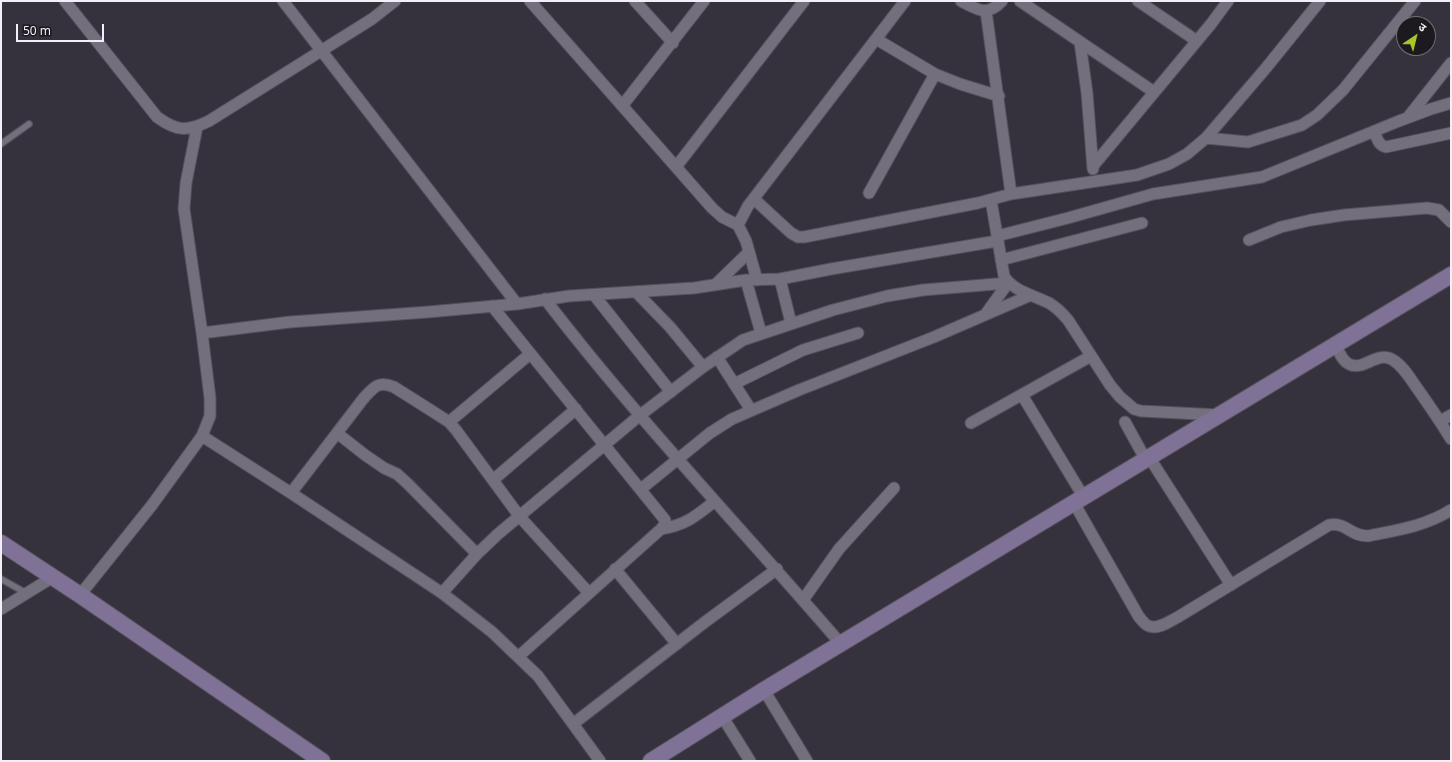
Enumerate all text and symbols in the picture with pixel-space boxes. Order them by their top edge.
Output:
scale bar [18,16,106,42]
north arrow [1396,16,1436,56]
text: उ [1416,19,1430,35]
text: 50 m [23,22,51,39]

